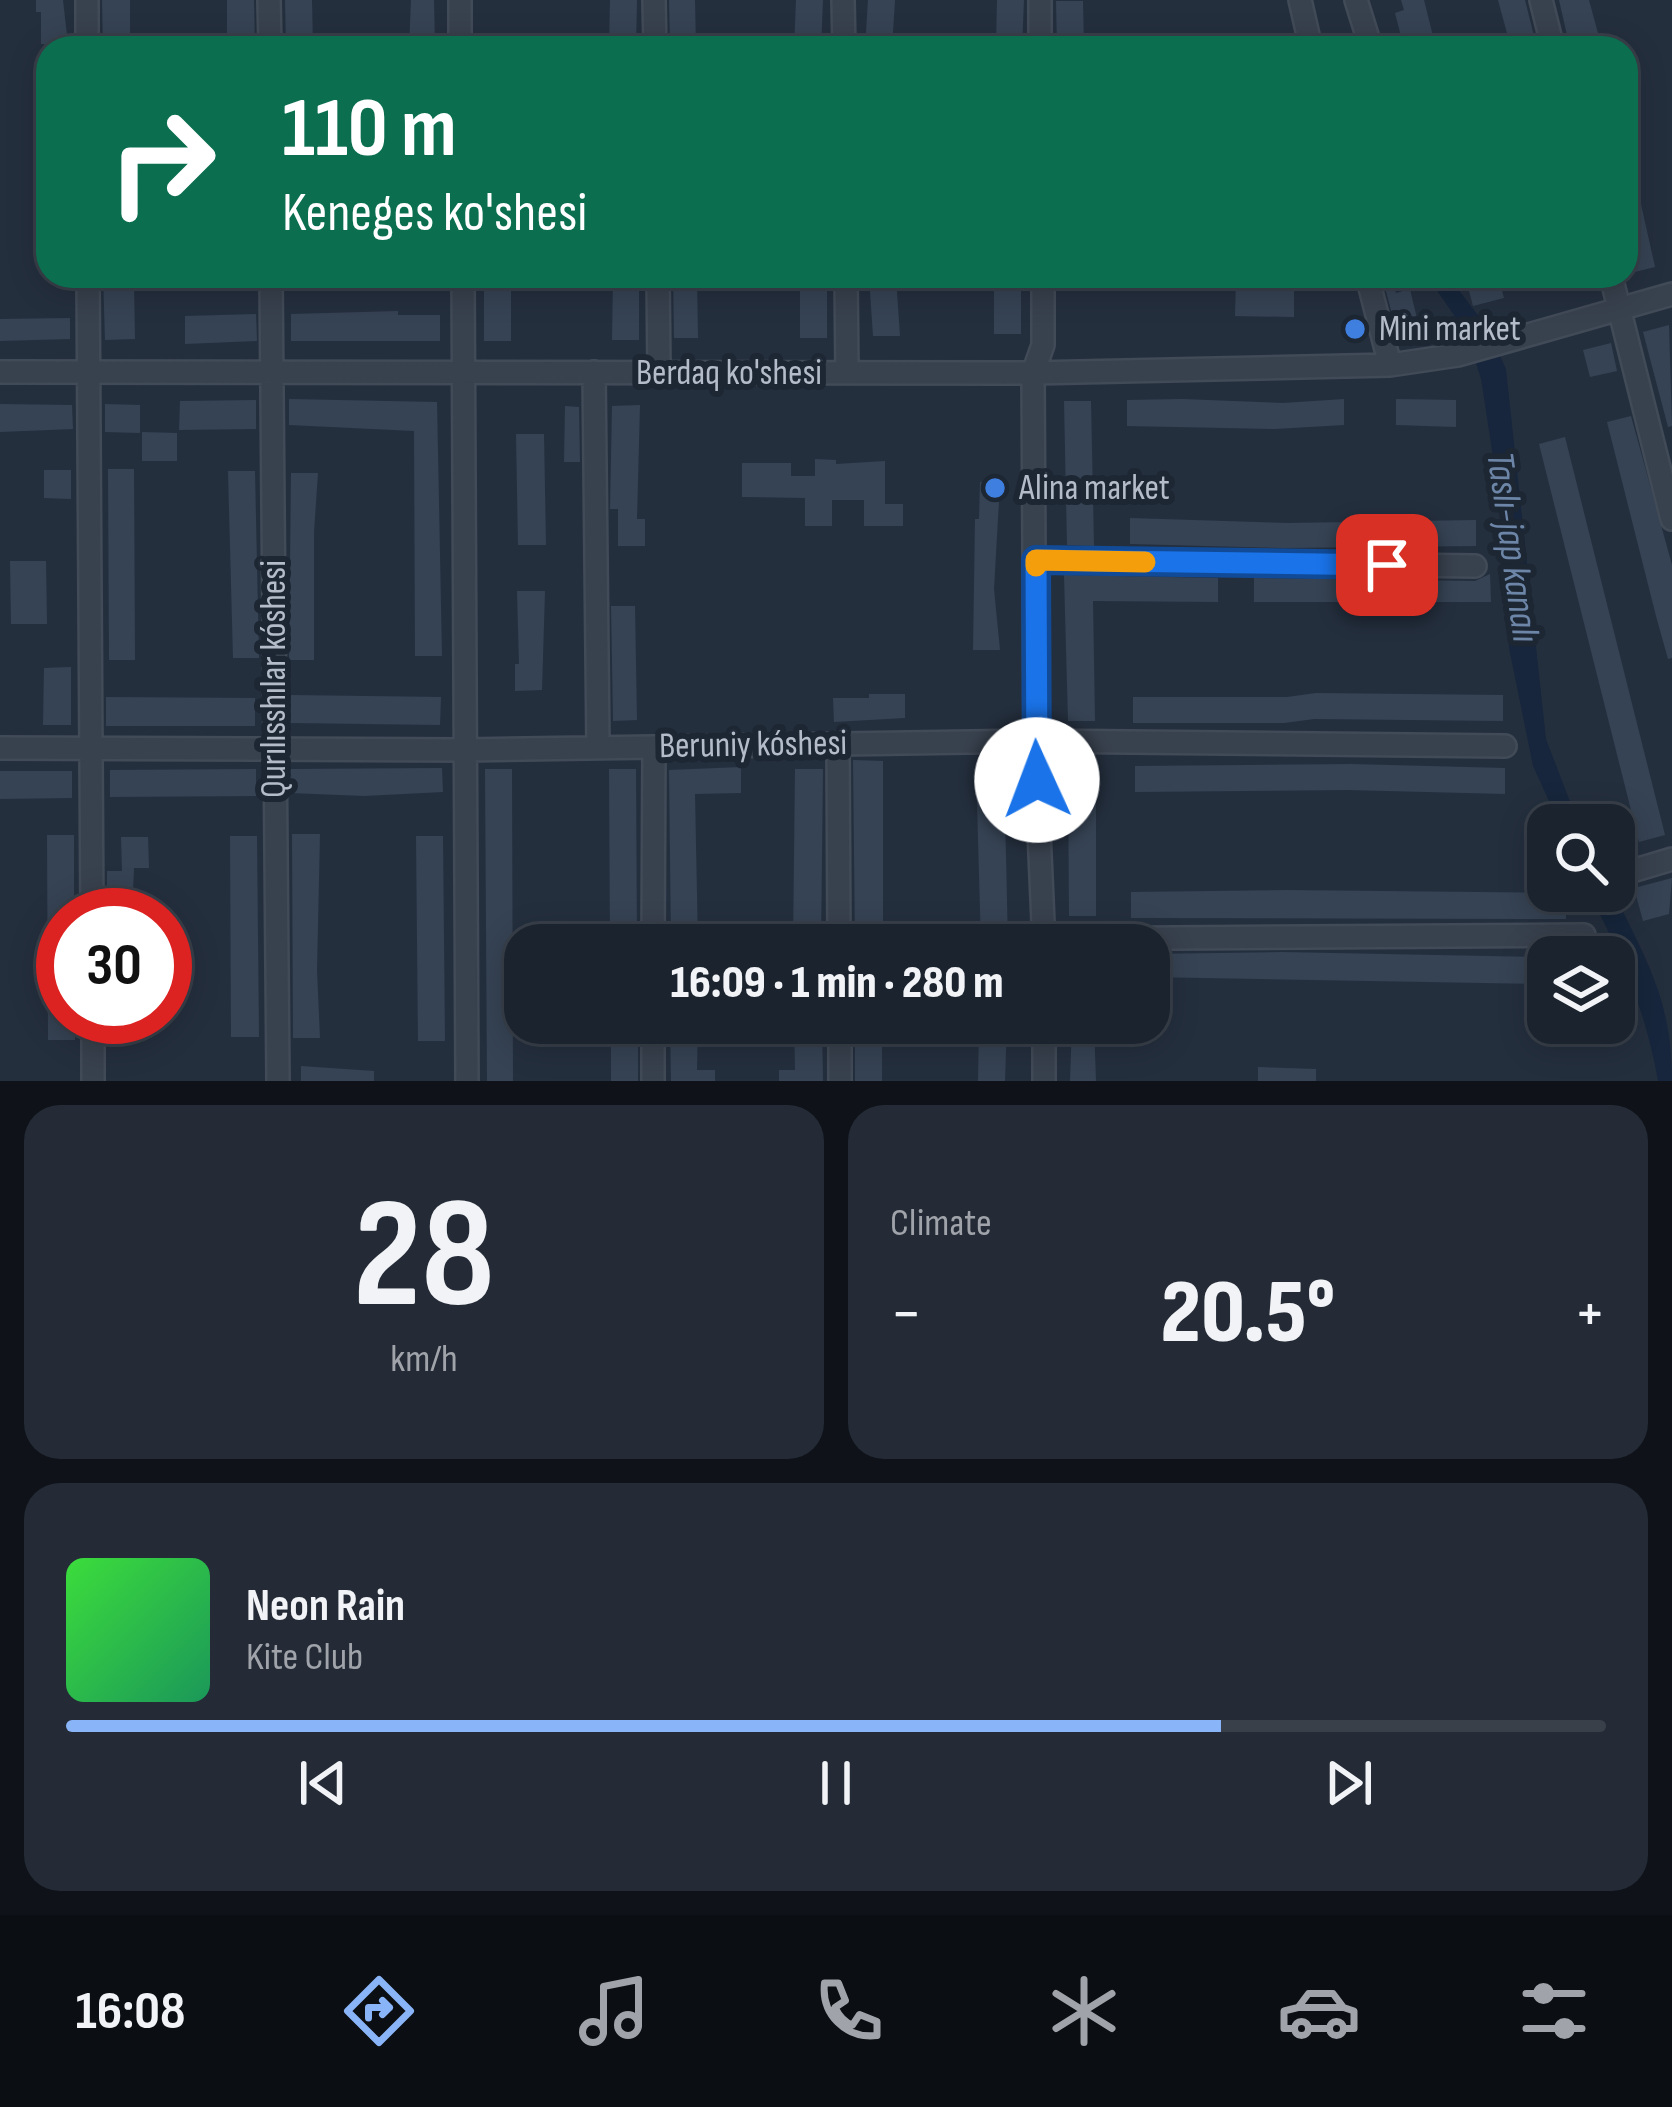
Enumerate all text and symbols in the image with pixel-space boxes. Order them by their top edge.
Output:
text: 110 m [282,79,457,180]
icon: right [84,84,240,240]
text: Keneges ko'shesi [282,181,587,246]
place label: Mini market [1379,308,1521,351]
marker: Mini market [1342,316,1368,342]
street label: Berdaq ko'shesi [636,352,822,395]
water label: Taslı-jap kanalı [1475,449,1549,645]
place label: Alina market [1018,467,1170,510]
marker: Alina market [982,475,1008,501]
pin [1336,514,1438,616]
icon: arrive [1354,532,1420,598]
street label: Qurılısshılar kóshesi [253,560,296,798]
position arrow [974,717,1100,843]
street label: Beruniy kóshesi [659,722,847,768]
map controls [1527,804,1635,1044]
button: search [1527,804,1635,912]
speed limit sign: 30 [36,888,192,1044]
button: layers [1527,936,1635,1044]
text: 16:09 · 1 min · 280 m [671,956,1003,1011]
text: 28 [353,1164,495,1351]
text: Climate [890,1200,992,1247]
text: 20.5° [1161,1260,1335,1368]
text: − [890,1275,922,1354]
text: + [1574,1275,1606,1354]
text: km/h [390,1336,458,1383]
text: Neon Rain [246,1579,405,1634]
text: Kite Club [246,1634,363,1681]
icon: previous [290,1750,356,1816]
icon: pause [803,1750,869,1816]
icon: next [1316,1750,1382,1816]
icon: directions [337,1969,421,2053]
icon: music [572,1969,656,2053]
icon: phone [807,1969,891,2053]
icon: climate [1042,1969,1126,2053]
icon: car [1277,1969,1361,2053]
icon: filters [1512,1969,1596,2053]
text: 16:08 [76,1979,185,2044]

